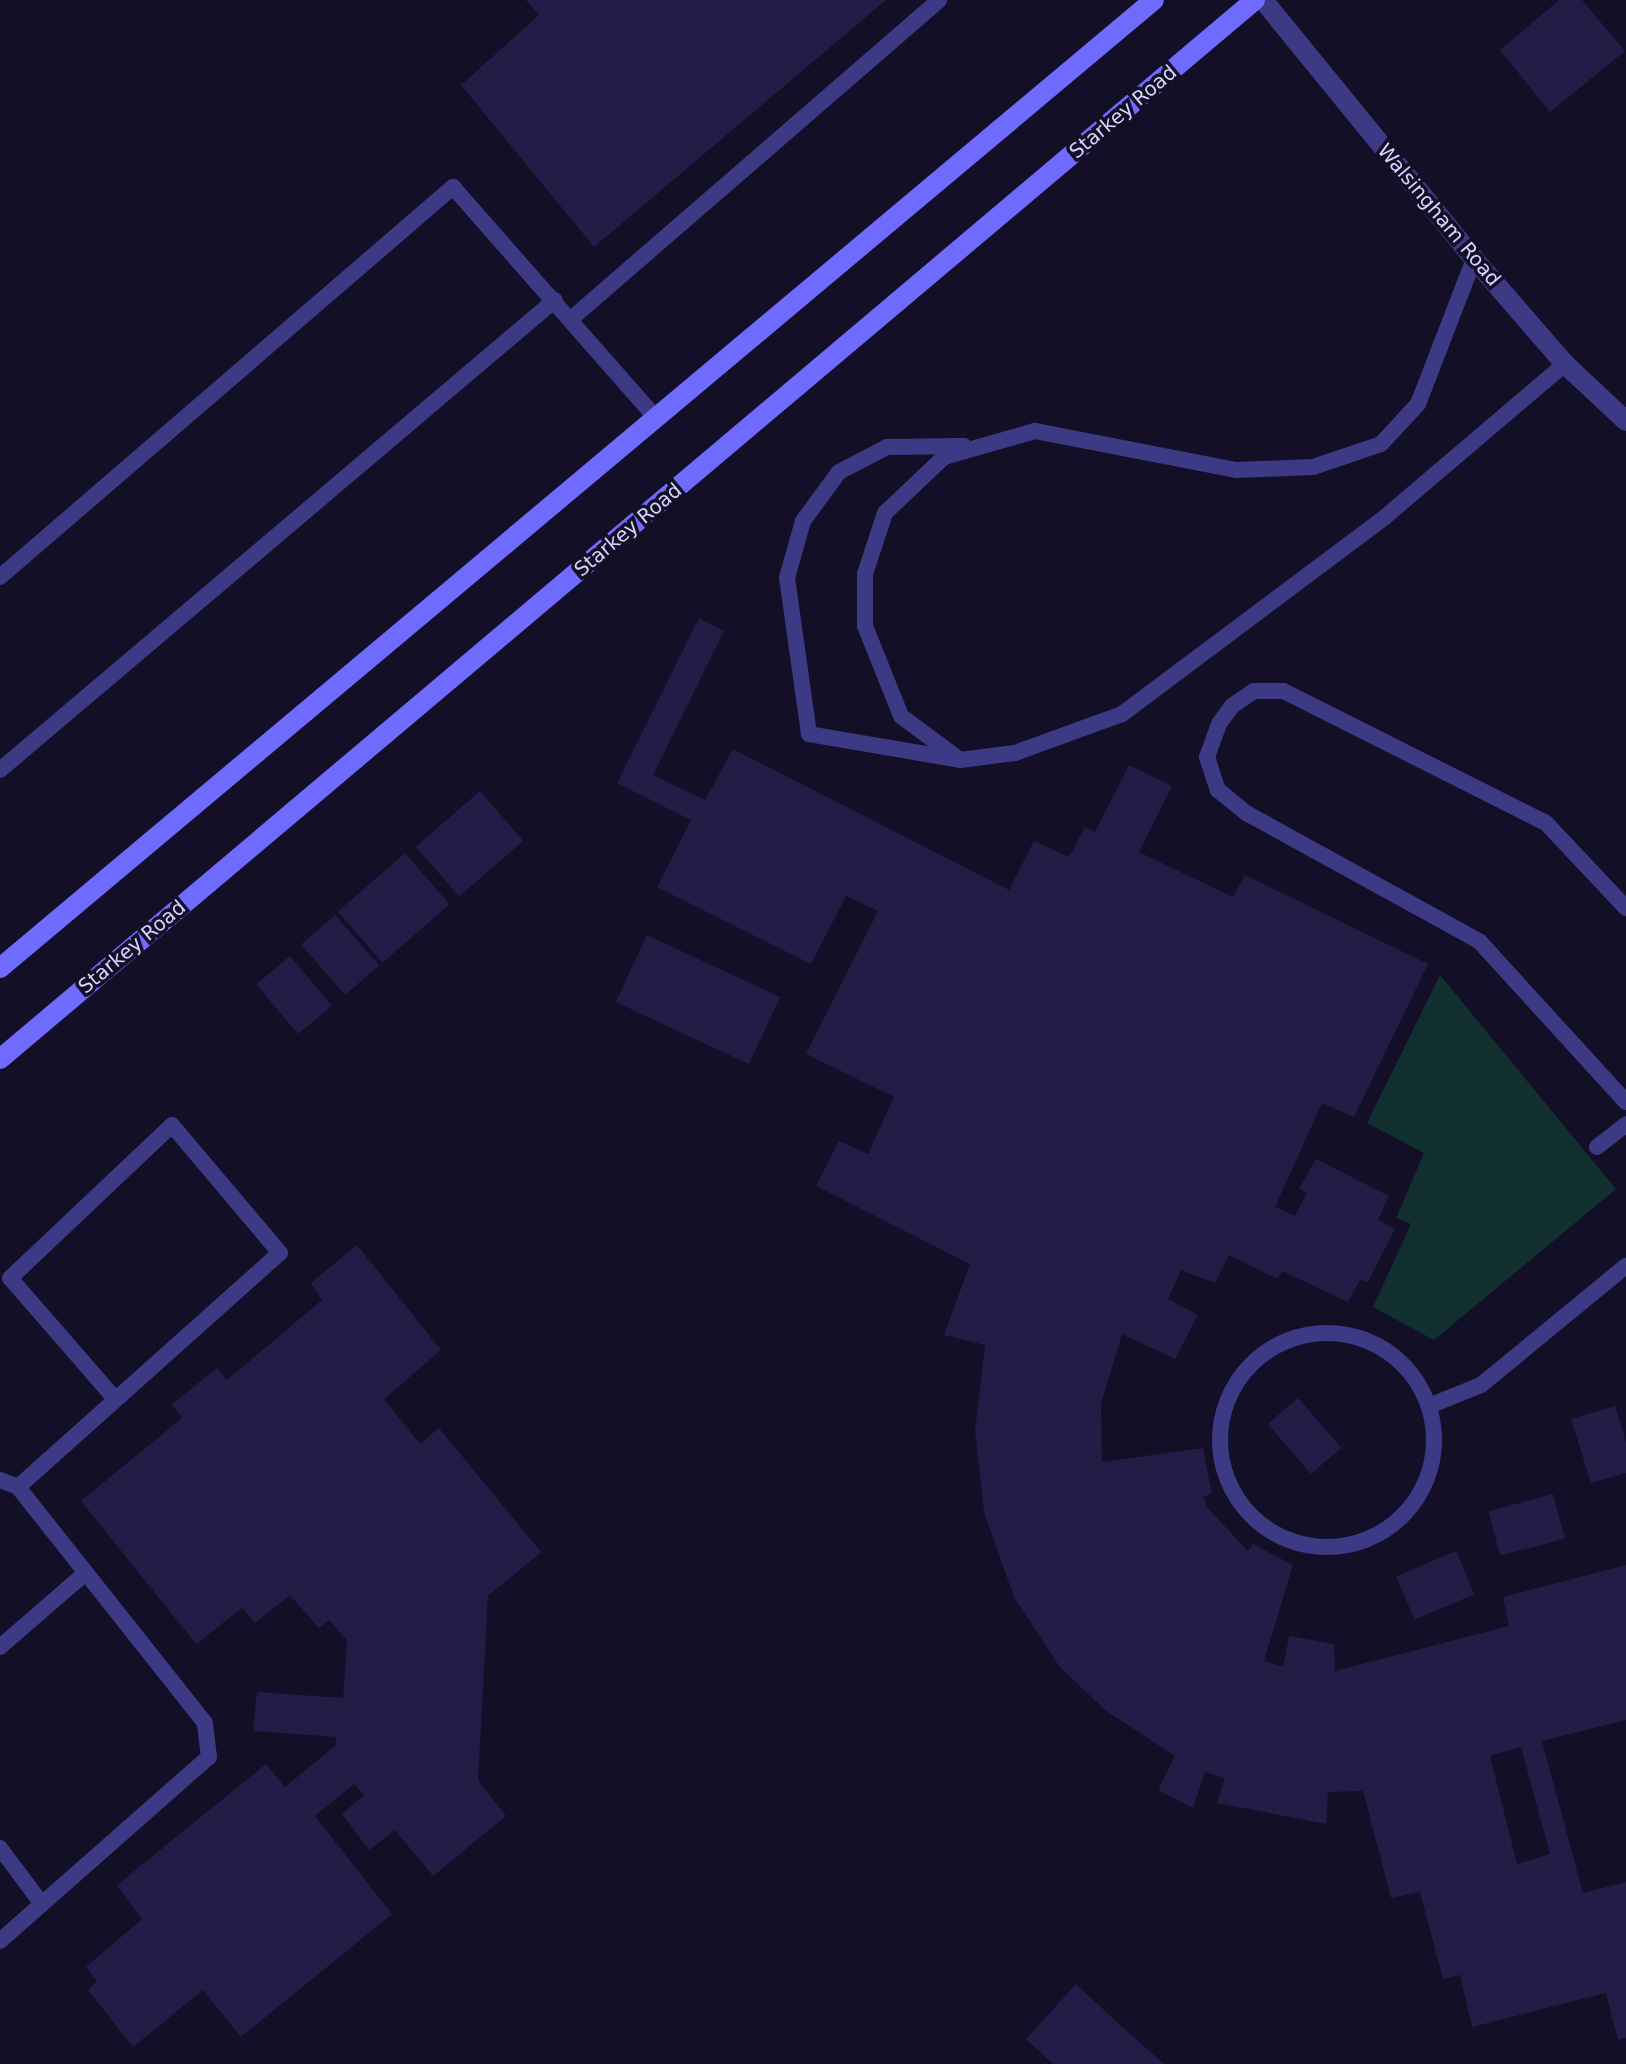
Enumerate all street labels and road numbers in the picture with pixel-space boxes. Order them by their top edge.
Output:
street label: Starkey Road [1065,60,1181,164]
street label: Walsingham Road [1372,139,1506,291]
street label: Starkey Road [570,478,686,582]
street label: Starkey Road [74,895,190,999]

